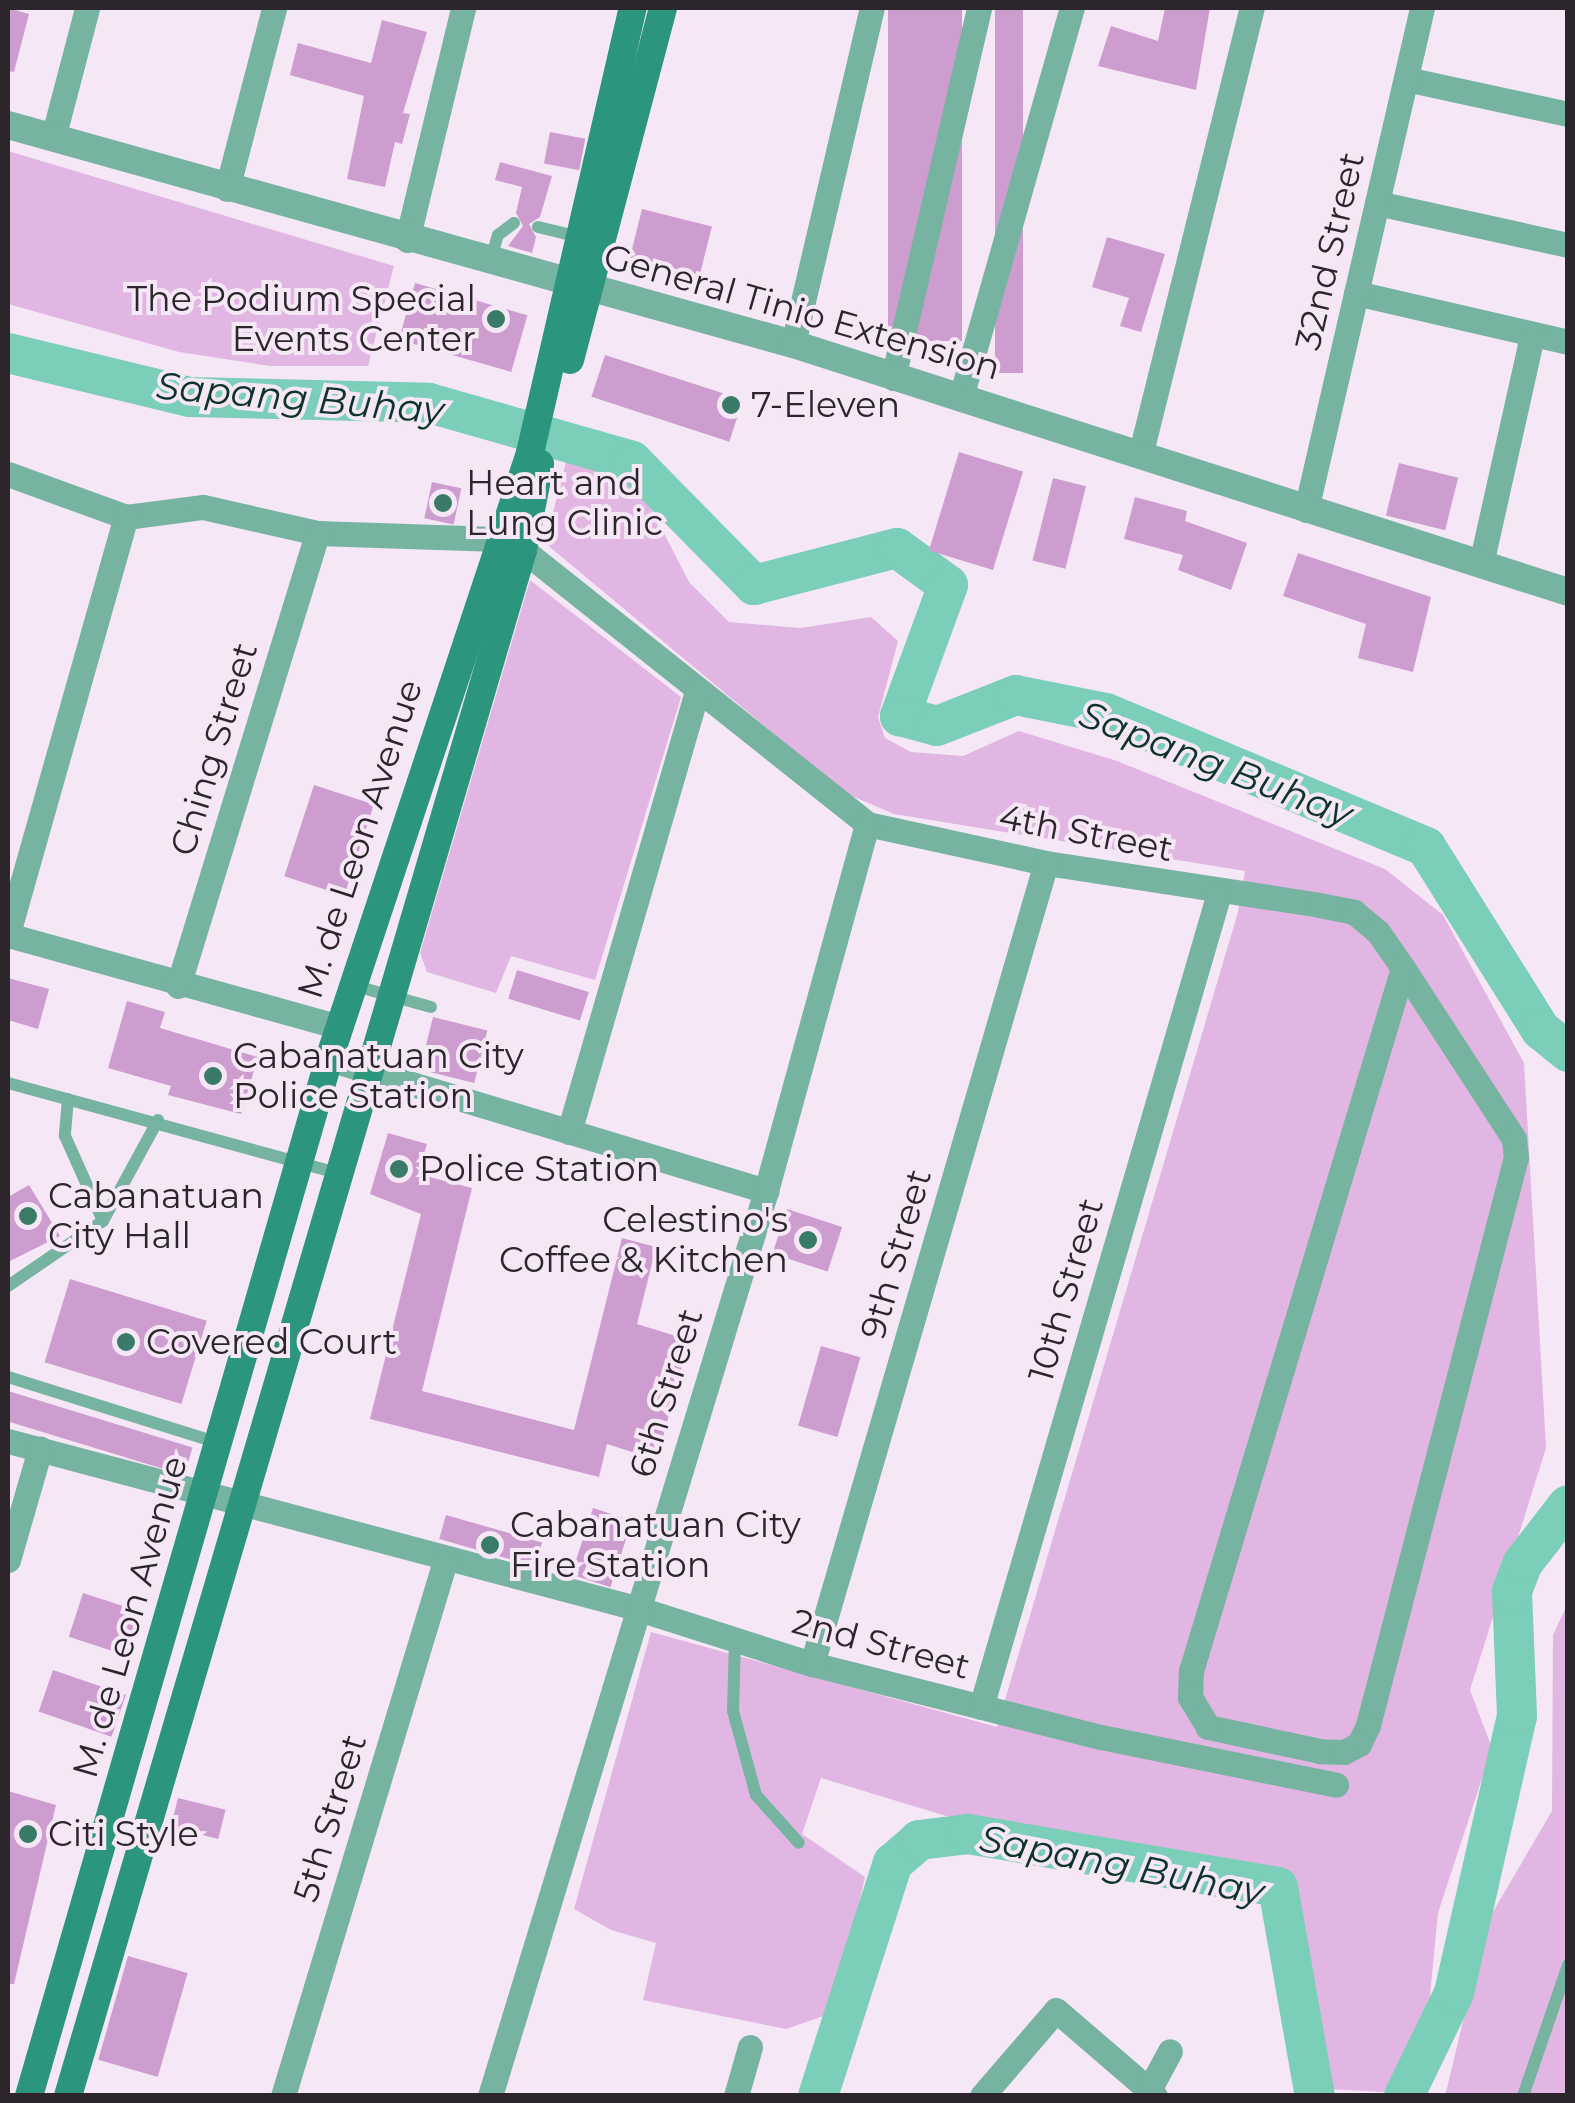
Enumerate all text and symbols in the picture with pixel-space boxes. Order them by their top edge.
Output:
street label: 32nd Street [1287,148,1373,354]
street label: General Tinio Extension [599,235,1005,389]
place label: The Podium Special Events Center [127,278,476,360]
marker: The Podium Special Events Center [485,308,507,330]
water label: Sapang Buhay [154,363,446,433]
place label: 7-Eleven [751,384,900,426]
marker: 7-Eleven [720,394,742,416]
place label: Heart and Lung Clinic [466,462,663,544]
marker: Heart and Lung Clinic [430,490,456,516]
street label: Ching Street [162,637,266,861]
street label: M. de Leon Avenue [289,674,431,1004]
water label: Sapang Buhay [1073,691,1359,837]
street label: 4th Street [996,796,1176,870]
place label: Cabanatuan City Police Station [233,1035,524,1117]
marker: Cabanatuan City Police Station [202,1065,224,1087]
place label: Police Station [419,1148,659,1190]
marker: Police Station [388,1158,410,1180]
street label: 9th Street [852,1164,940,1344]
place label: Cabanatuan City Hall [48,1175,264,1257]
street label: 10th Street [1020,1193,1112,1387]
place label: Celestino's Coffee & Kitchen [499,1199,788,1281]
marker: Cabanatuan City Hall [17,1205,39,1227]
marker: Celestino's Coffee & Kitchen [797,1229,819,1251]
street label: 6th Street [620,1304,712,1482]
place label: Covered Court [146,1321,397,1363]
marker: Covered Court [115,1331,137,1353]
street label: M. de Leon Avenue [64,1451,196,1783]
place label: Cabanatuan City Fire Station [510,1504,801,1586]
marker: Cabanatuan City Fire Station [479,1534,501,1556]
street label: 2nd Street [788,1600,974,1688]
street label: 5th Street [285,1729,375,1907]
place label: Citi Style [48,1813,199,1855]
water label: Sapang Buhay [976,1815,1268,1915]
marker: Citi Style [17,1823,39,1845]

